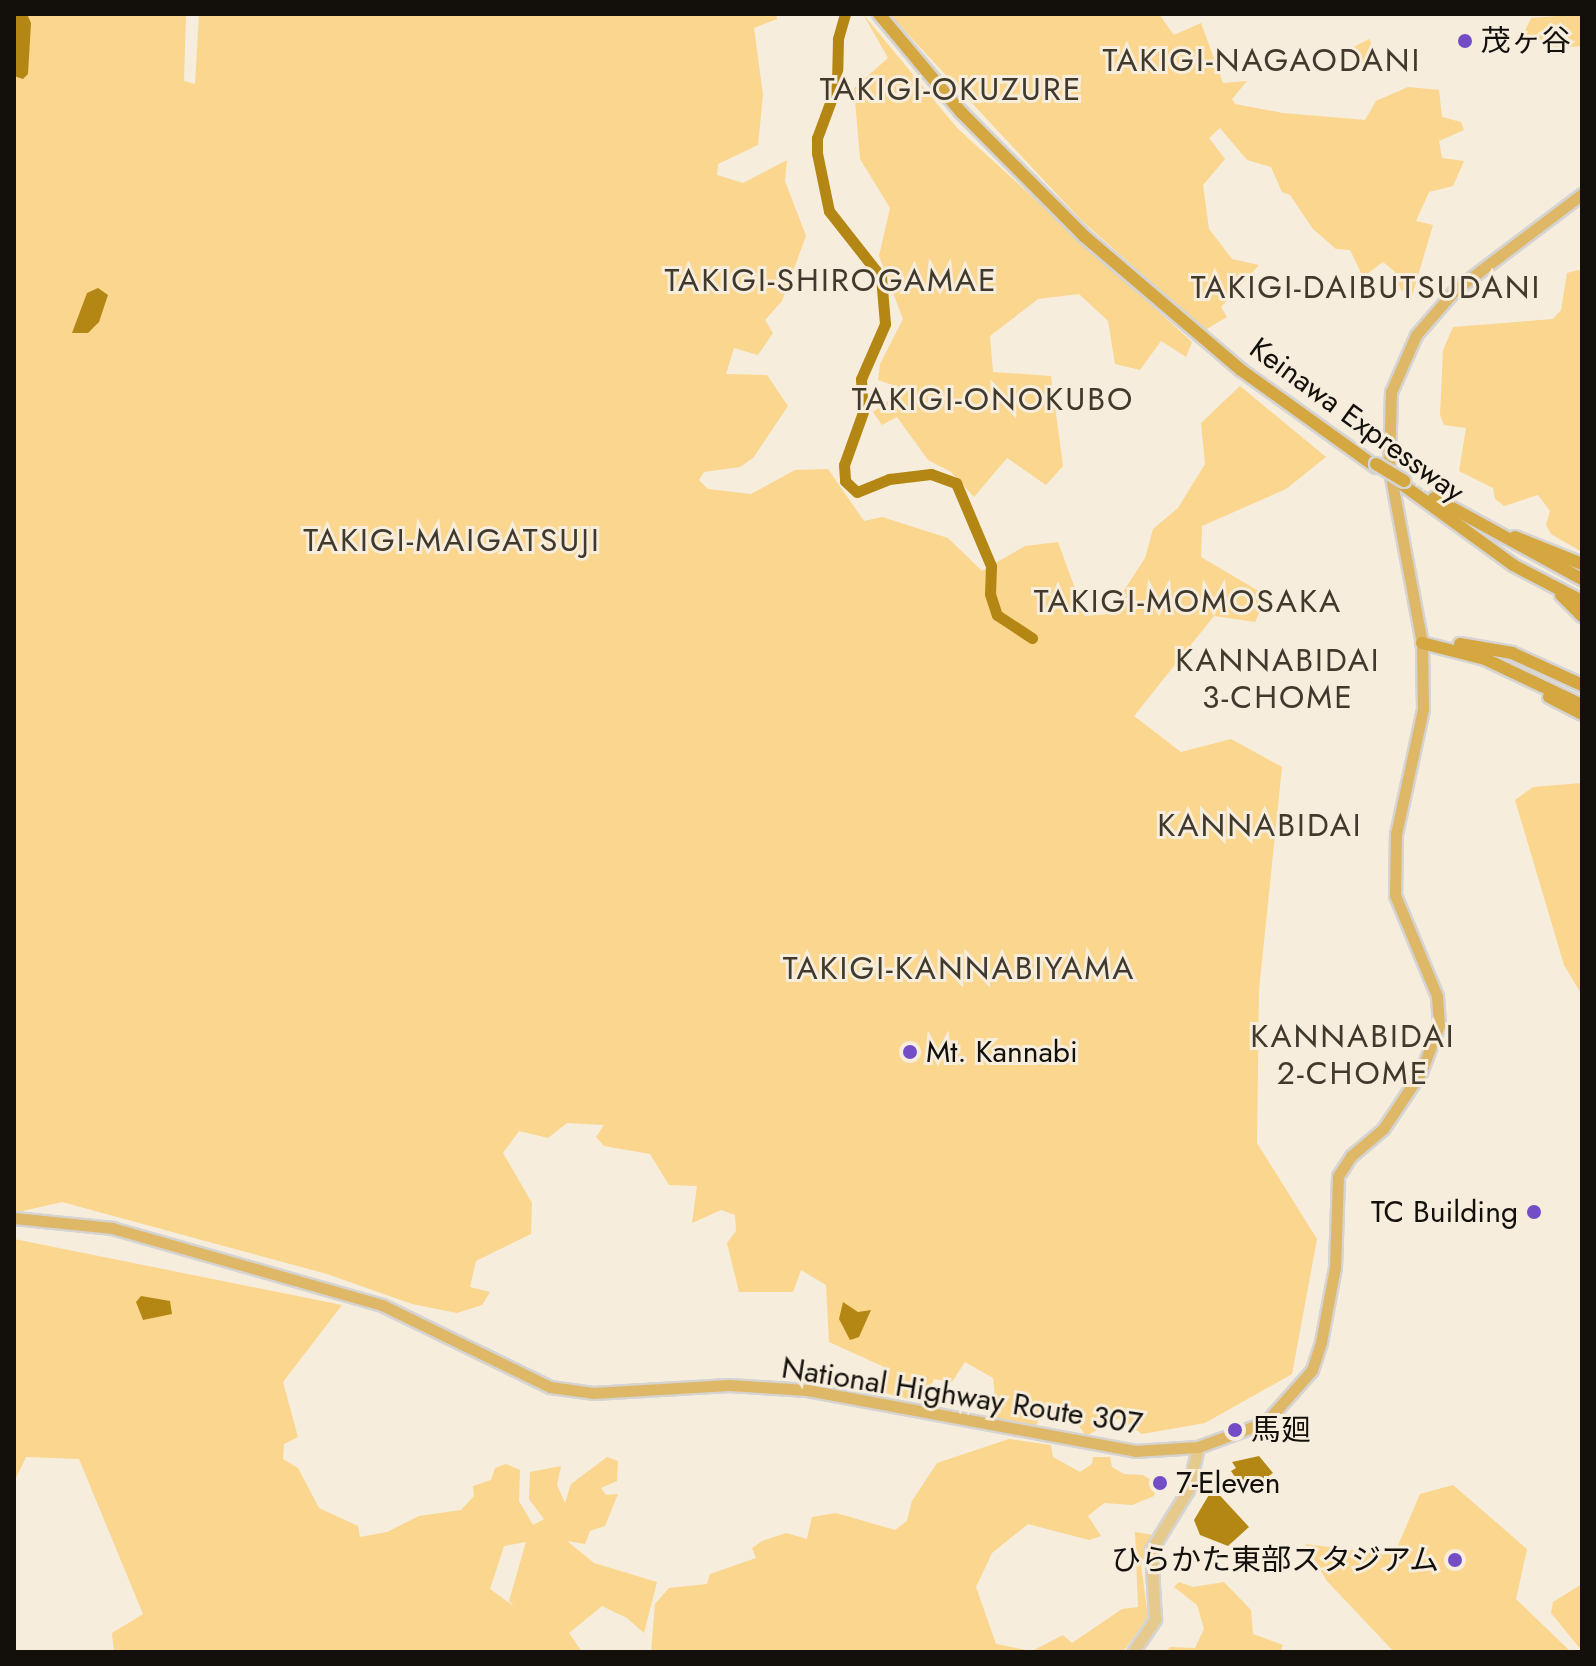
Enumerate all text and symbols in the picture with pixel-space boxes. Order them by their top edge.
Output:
place label: 茂ヶ谷 [1481,23,1571,59]
marker: 茂ヶ谷 [1456,32,1474,50]
district label: TAKIGI-NAGAODANI [1103,41,1421,79]
district label: TAKIGI-OKUZURE [820,70,1082,108]
district label: TAKIGI-SHIROGAMAE [664,261,998,299]
district label: TAKIGI-DAIBUTSUDANI [1191,268,1541,306]
street label: Keinawa Expressway [1243,330,1471,510]
district label: TAKIGI-ONOKUBO [852,380,1134,418]
district label: TAKIGI-MAIGATSUJI [303,521,601,559]
district label: TAKIGI-MOMOSAKA [1034,582,1342,620]
district label: KANNABIDAI 3-CHOME [1175,642,1381,717]
district label: KANNABIDAI [1157,806,1363,844]
district label: TAKIGI-KANNABIYAMA [783,949,1135,987]
district label: KANNABIDAI 2-CHOME [1250,1018,1456,1093]
place label: Mt. Kannabi [926,1034,1078,1070]
marker: Mt. Kannabi [901,1043,919,1061]
place label: TC Building [1371,1194,1518,1230]
marker: TC Building [1525,1203,1543,1221]
street label: National Highway Route 307 [779,1350,1145,1442]
place label: 馬廻 [1251,1412,1311,1448]
marker: 馬廻 [1226,1421,1244,1439]
place label: 7-Eleven [1176,1465,1280,1501]
marker: 7-Eleven [1151,1474,1169,1492]
place label: ひらかた東部スタジアム [1109,1542,1439,1578]
marker: ひらかた東部スタジアム [1446,1551,1464,1569]

